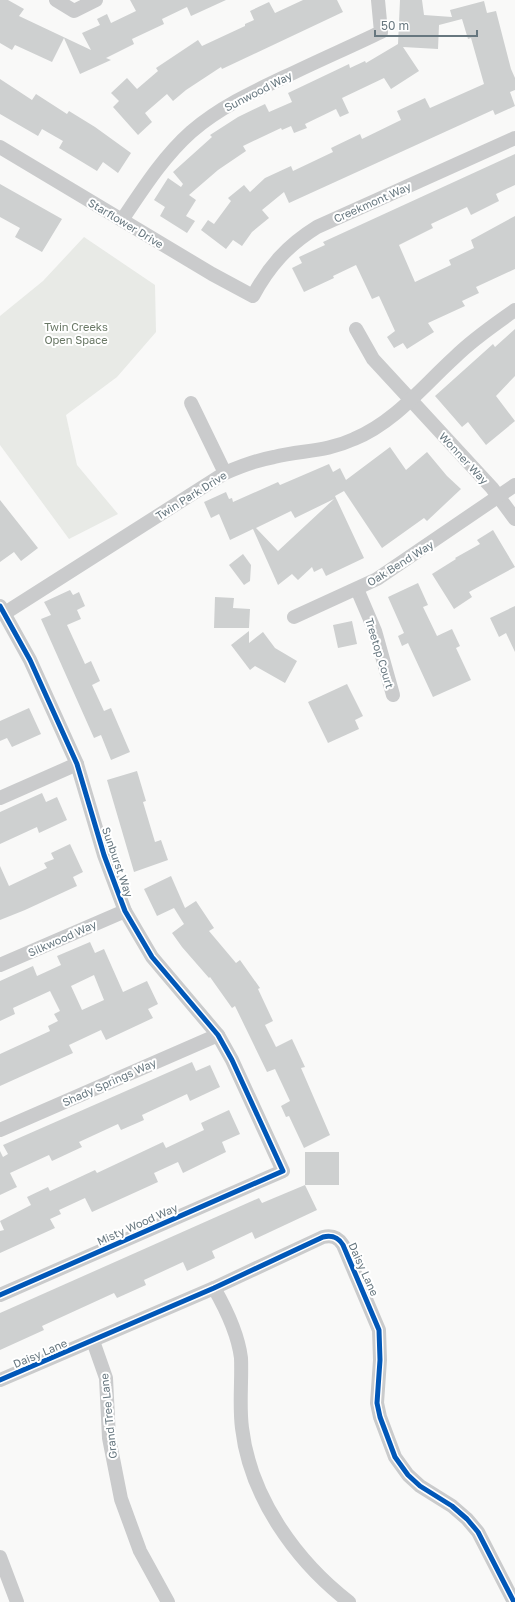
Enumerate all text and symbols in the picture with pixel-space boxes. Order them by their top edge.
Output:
scale bar [375,12,477,38]
text: 50 m [381,18,409,33]
street label: Sunwood Way [222,68,294,114]
street label: Creekmont Way [331,179,413,225]
street label: Starflower Drive [86,195,166,251]
park label: Twin Creeks Open Space [44,320,108,346]
street label: Wonner Way [437,429,491,487]
street label: Twin Park Drive [153,468,229,522]
street label: Oak Bend Way [364,537,436,589]
street label: Treetop Court [363,616,397,690]
street label: Sunburst Way [100,825,136,899]
street label: Silkwood Way [26,917,98,959]
street label: Shady Springs Way [60,1055,158,1109]
street label: Misty Wood Way [95,1200,179,1248]
street label: Daisy Lane [346,1240,382,1298]
street label: Daisy Lane [11,1336,69,1370]
street label: Grand Tree Lane [97,1373,119,1459]

